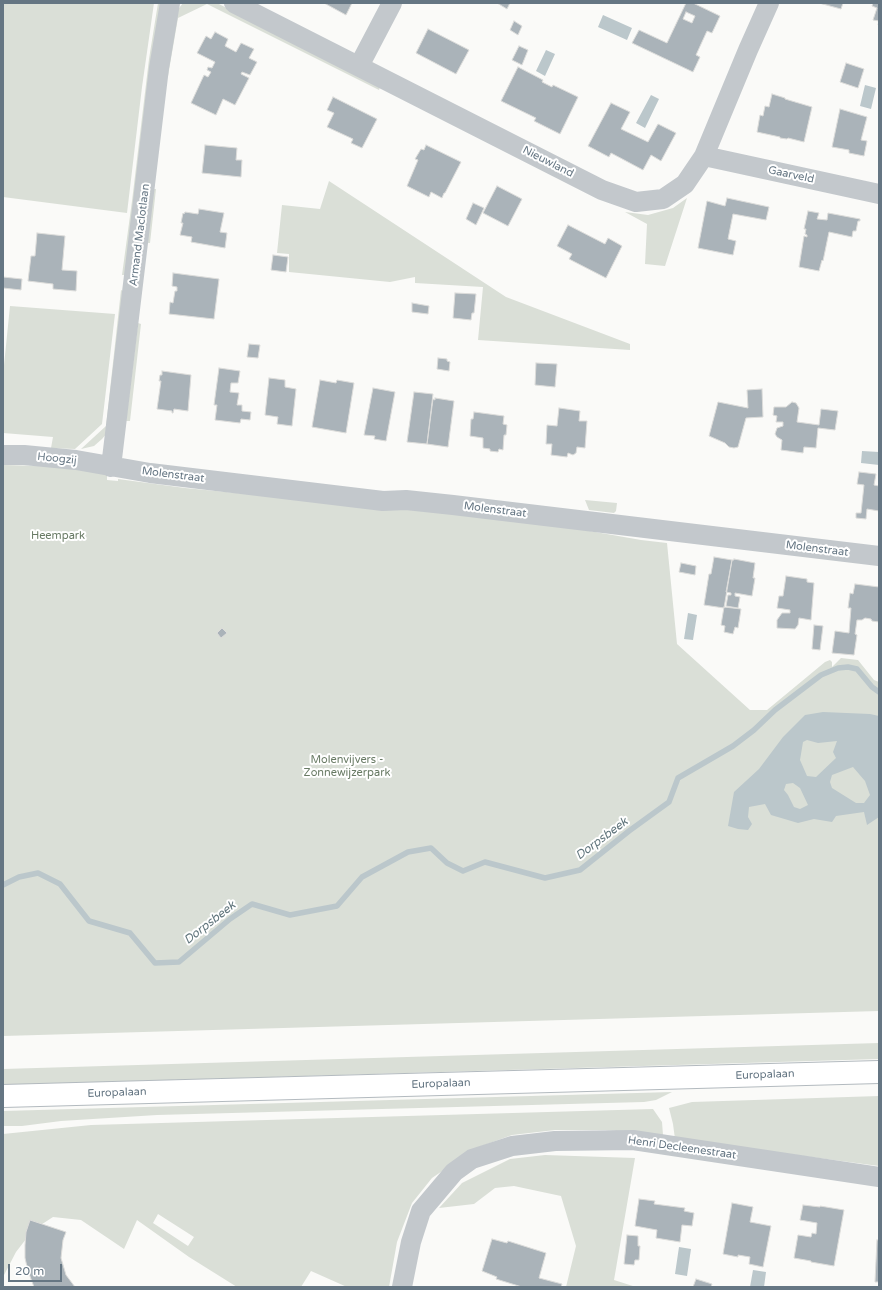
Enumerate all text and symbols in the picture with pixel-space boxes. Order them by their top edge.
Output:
street label: Nieuwland [520,143,576,181]
street label: Gaarveld [767,164,815,186]
street label: Armand Maclotlaan [127,183,153,287]
street label: Hoogzij [37,450,77,468]
street label: Molenstraat [141,465,205,485]
street label: Molenstraat [463,500,527,520]
park label: Heempark [31,529,85,543]
street label: Molenstraat [785,539,849,559]
park label: Molenvijvers - Zonnewijzerpark [304,753,390,779]
water label: Dorpsbeek [573,815,631,863]
water label: Dorpsbeek [181,898,239,948]
street label: Europalaan [735,1067,795,1083]
street label: Europalaan [411,1076,471,1092]
street label: Europalaan [87,1085,147,1101]
street label: Henri Decleenestraat [627,1134,737,1162]
scale bar [10,1256,64,1282]
text: 20 m [15,1264,44,1278]

